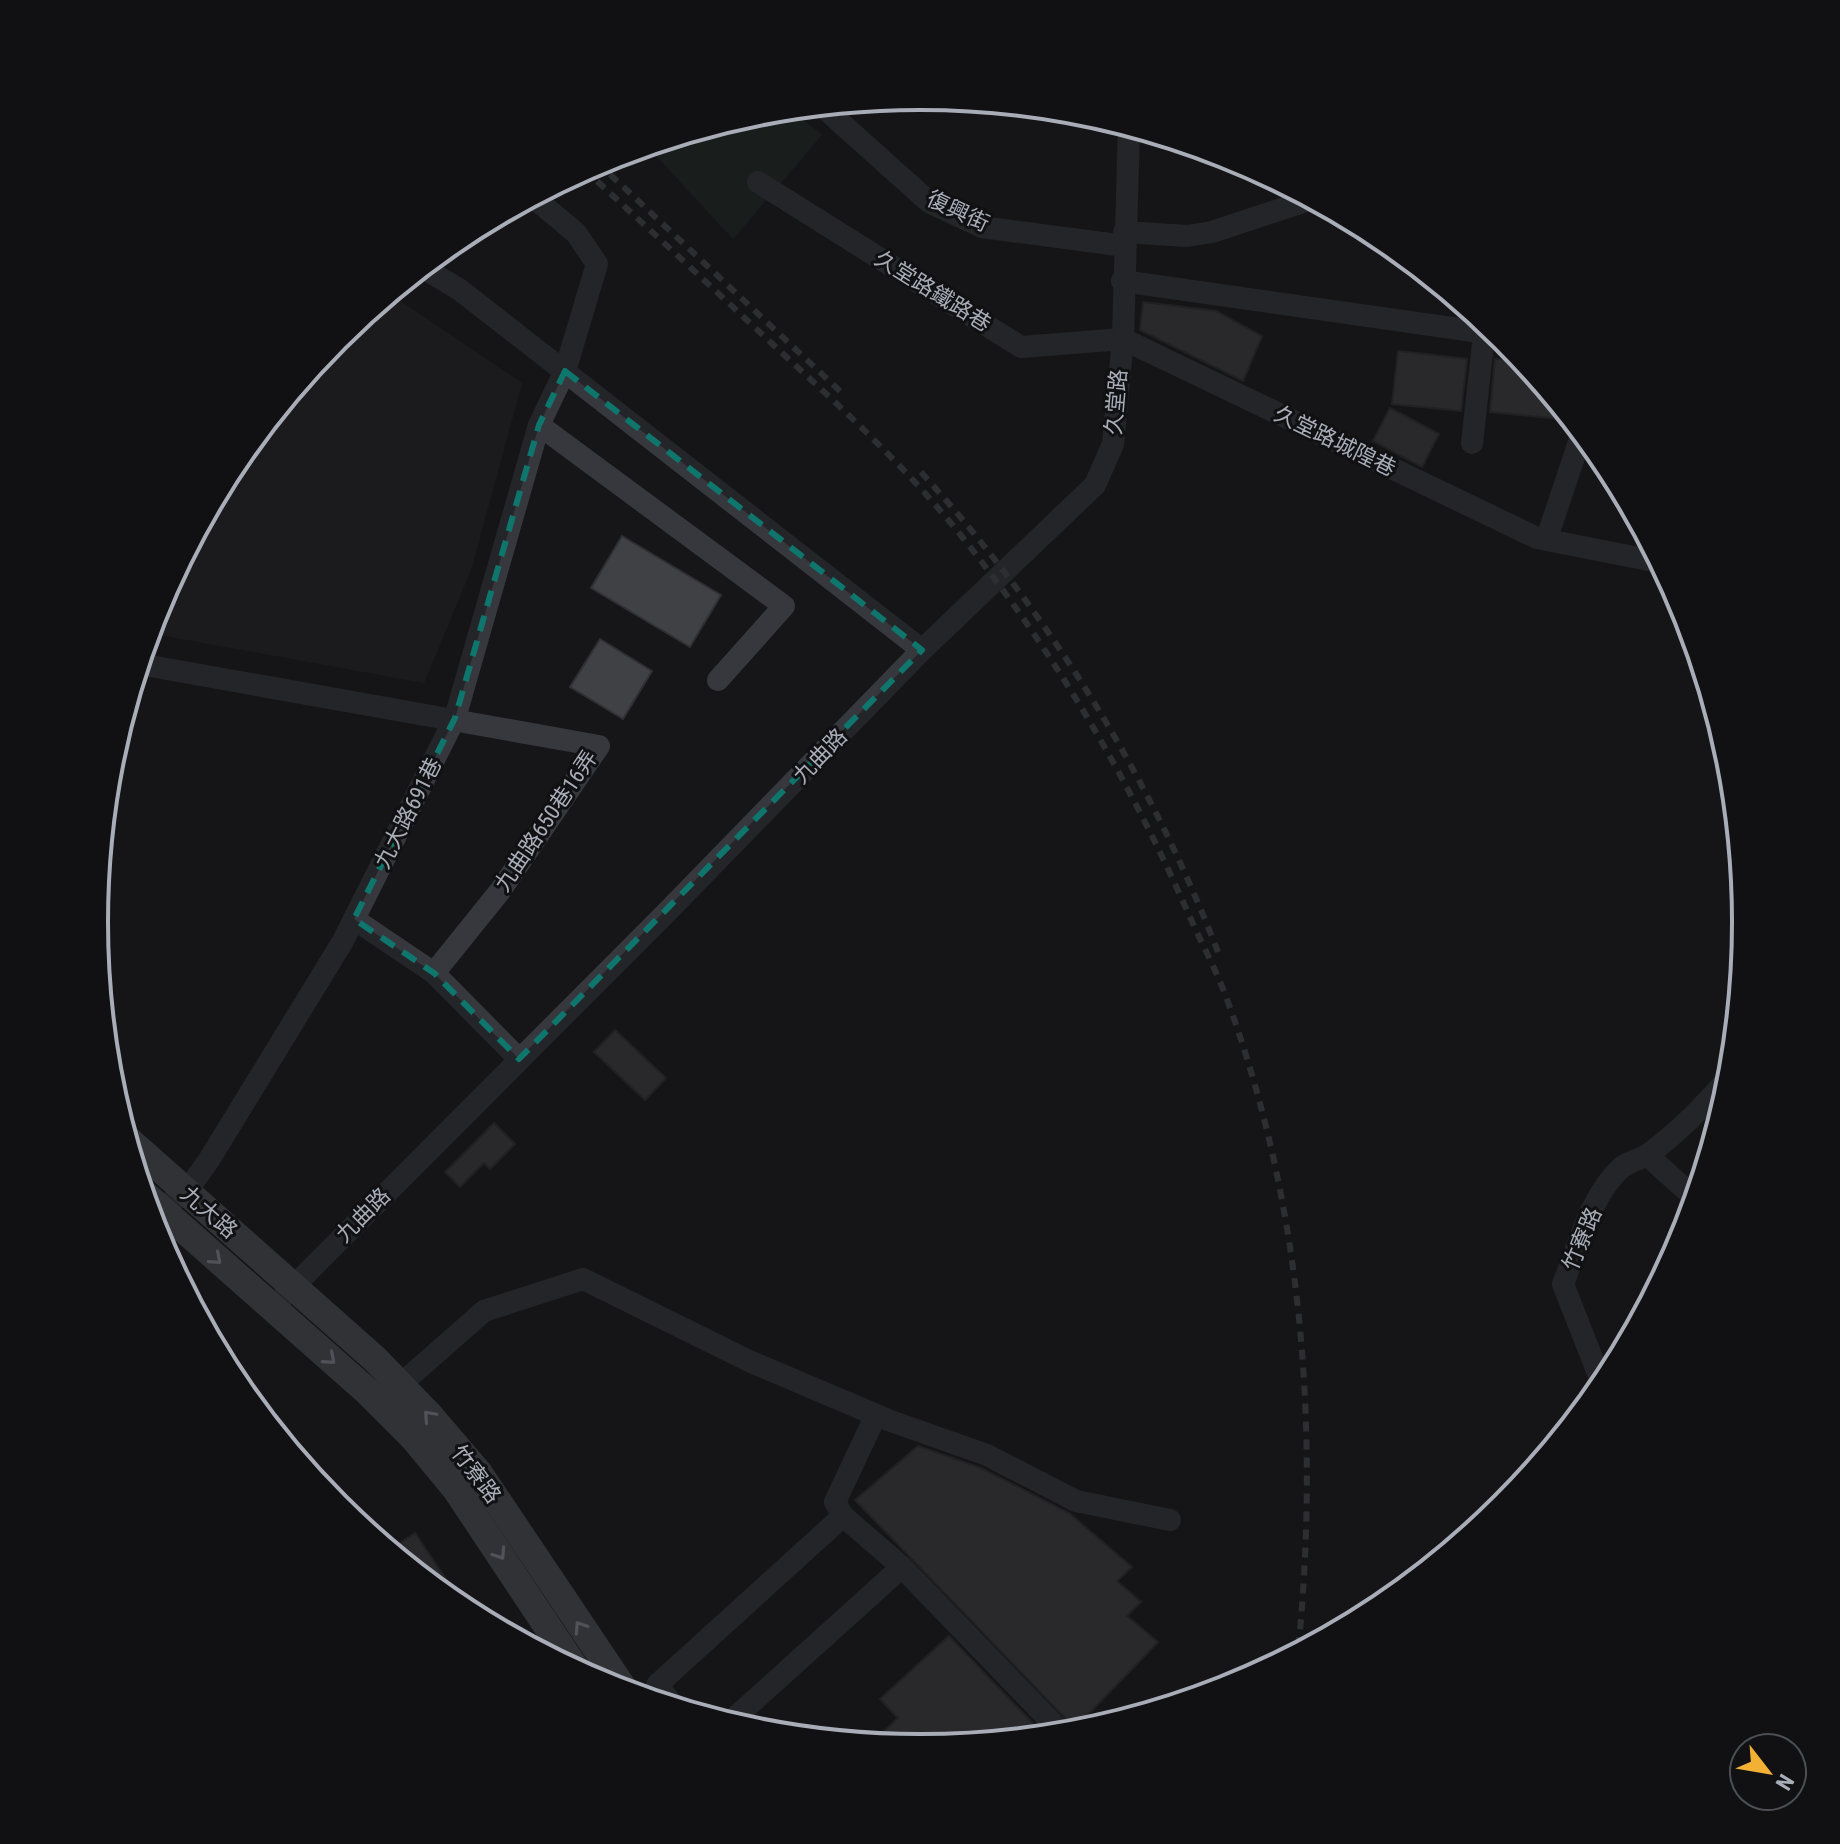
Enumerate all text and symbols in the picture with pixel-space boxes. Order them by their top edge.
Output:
street label: 復興街 [923,186,993,236]
street label: 久堂路鐵路巷 [870,245,996,337]
street label: 久堂路 [1101,368,1131,436]
street label: 久堂路城隍巷 [1270,401,1400,481]
street label: 九曲路 [788,724,852,788]
street label: 九曲路650巷16弄 [490,746,602,896]
street label: 九大路691巷 [369,754,447,872]
street label: 九大路 [176,1181,242,1243]
street label: 九曲路 [331,1183,395,1247]
street label: 竹寮路 [1558,1204,1606,1274]
one-way arrow [207,1249,222,1263]
one-way arrow [321,1349,336,1364]
one-way arrow [425,1411,439,1426]
street label: 竹寮路 [446,1440,506,1508]
one-way arrow [490,1546,505,1560]
one-way arrow [575,1622,590,1636]
north arrow [1728,1732,1808,1812]
text: N [1771,1770,1799,1794]

